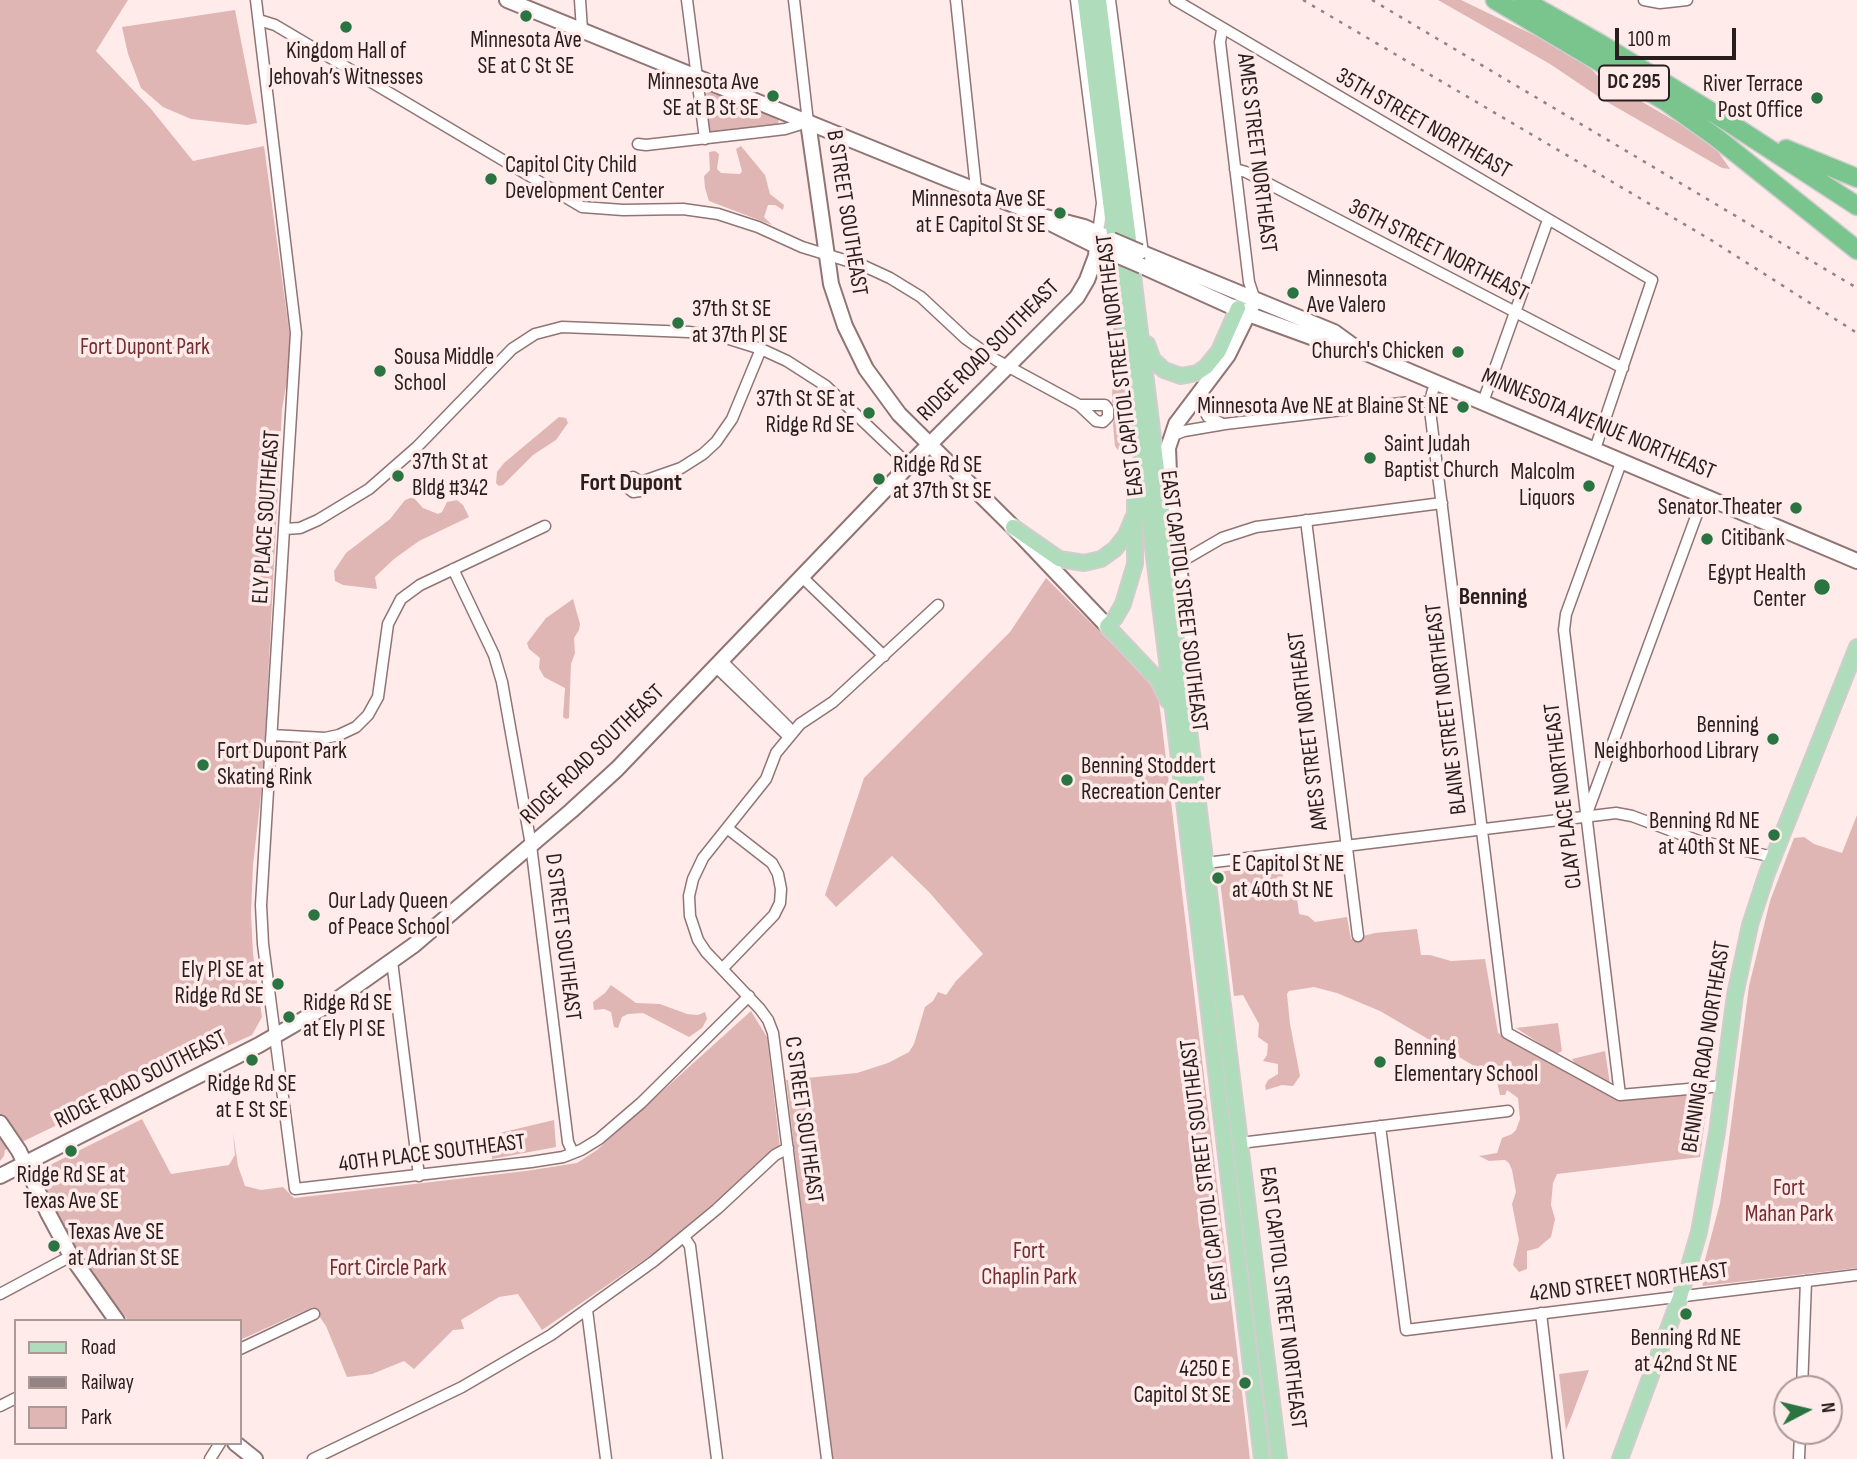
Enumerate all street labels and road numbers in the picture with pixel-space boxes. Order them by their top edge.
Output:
street label: AMES STREET NORTHEAST [1230,52,1282,254]
street label: 35TH STREET NORTHEAST [1330,63,1516,185]
road number: DC 295 [1599,66,1669,100]
street label: B STREET SOUTHEAST [819,128,873,298]
street label: 36TH STREET NORTHEAST [1343,194,1533,308]
street label: EAST CAPITOL STREET NORTHEAST [1091,232,1151,498]
street label: RIDGE ROAD SOUTHEAST [912,274,1066,428]
street label: MINNESOTA AVENUE NORTHEAST [1477,363,1719,487]
street label: ELY PLACE SOUTHEAST [247,429,287,605]
street label: EAST CAPITOL STREET SOUTHEAST [1153,469,1213,733]
street label: BLAINE STREET NORTHEAST [1420,602,1474,816]
street label: AMES STREET NORTHEAST [1283,630,1335,832]
street label: RIDGE ROAD SOUTHEAST [515,679,671,831]
street label: CLAY PLACE NORTHEAST [1539,702,1589,890]
street label: D STREET SOUTHEAST [538,852,586,1022]
street label: BENNING ROAD NORTHEAST [1677,939,1737,1155]
street label: RIDGE ROAD SOUTHEAST [50,1025,232,1135]
street label: C STREET SOUTHEAST [778,1035,828,1205]
street label: EAST CAPITOL STREET SOUTHEAST [1175,1038,1235,1302]
street label: 40TH PLACE SOUTHEAST [337,1129,527,1179]
street label: EAST CAPITOL STREET NORTHEAST [1252,1165,1312,1431]
street label: 42ND STREET NORTHEAST [1528,1257,1730,1309]

